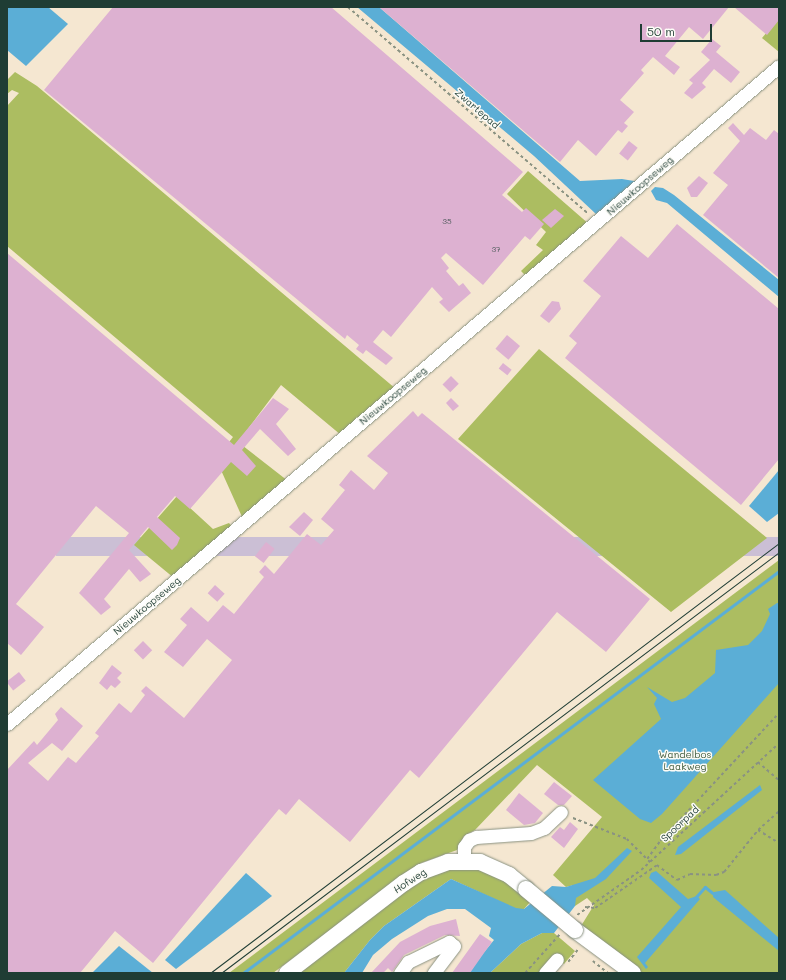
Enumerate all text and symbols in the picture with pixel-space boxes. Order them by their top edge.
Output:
scale bar [642,16,714,42]
text: 50 m [647,23,675,39]
street label: Zwartepad [452,86,502,132]
street label: Nieuwkoopseweg [604,154,676,218]
house number: 35 [442,217,452,227]
house number: 37 [491,245,501,255]
street label: Nieuwkoopseweg [357,364,429,428]
street label: Nieuwkoopseweg [111,574,183,638]
park label: Wandelbos Laakweg [659,748,711,772]
street label: Spoorpad [659,803,701,845]
street label: Hofweg [391,866,429,896]

